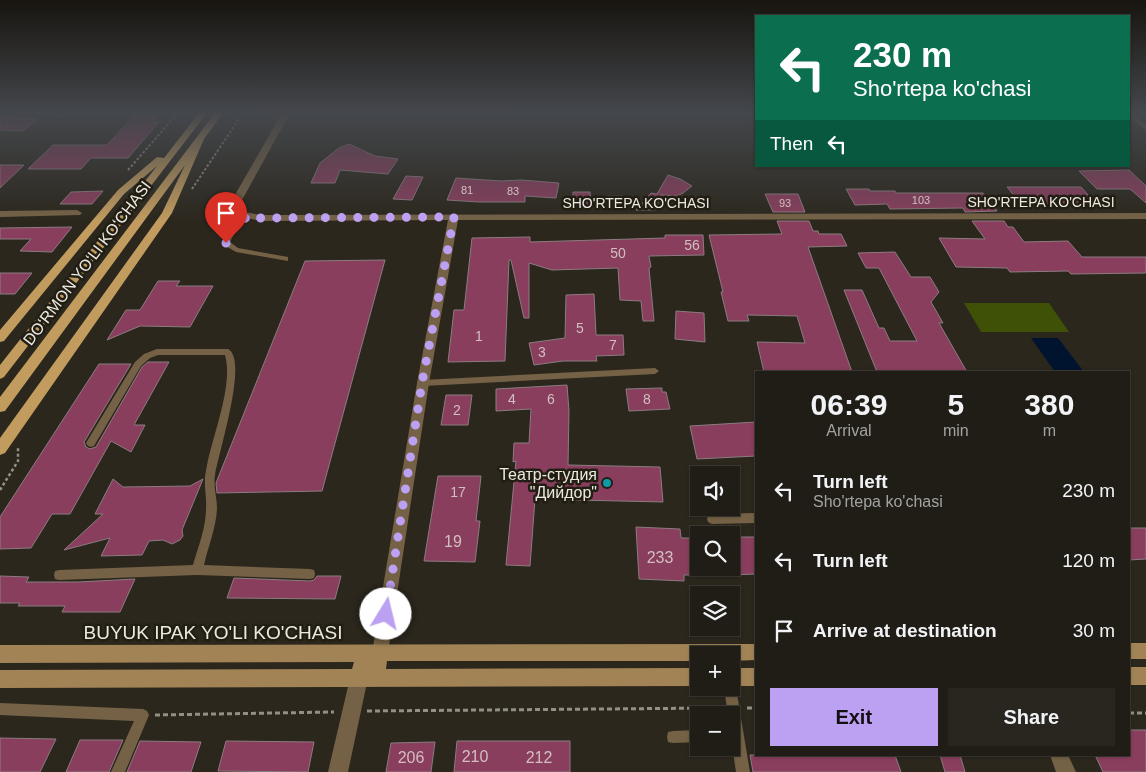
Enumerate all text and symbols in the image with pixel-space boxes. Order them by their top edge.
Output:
icon: left [770,35,835,100]
text: 230 m [853,35,952,74]
text: Sho'rtepa ko'chasi [853,76,1031,101]
icon: left [823,130,851,158]
text: Then [770,133,813,154]
street label: DO‘RMON YO‘LI KO‘CHASI [20,178,154,348]
house number: 81 [461,184,473,196]
house number: 83 [507,185,519,197]
pin [205,192,247,243]
house number: 103 [912,194,930,206]
street label: SHO'RTEPA KO'CHASI [967,194,1115,210]
street label: SHO'RTEPA KO'CHASI [562,195,710,211]
house number: 93 [779,197,791,209]
icon: arrive [212,199,240,227]
house number: 56 [684,237,700,253]
house number: 50 [610,245,626,261]
house number: 5 [576,320,584,336]
house number: 1 [475,328,483,344]
house number: 7 [609,337,617,353]
house number: 3 [538,344,546,360]
text: 06:39 [811,388,887,421]
text: 5 [947,388,964,421]
text: 380 [1024,388,1074,421]
house number: 4 [508,391,516,407]
house number: 6 [547,391,555,407]
house number: 8 [643,391,651,407]
house number: 2 [453,402,461,418]
text: Arrival [826,422,872,439]
text: min [943,422,969,439]
text: m [1043,422,1056,439]
place label: Театр-студия "Дийдор" [499,466,597,501]
map controls [690,466,740,756]
button: sound [690,466,740,516]
text: Turn left [813,471,888,492]
marker: Театр-студия "Дийдор" [601,477,613,489]
icon: left [770,477,798,505]
text: 230 m [1062,480,1115,501]
house number: 17 [450,484,466,500]
text: Sho'rtepa ko'chasi [813,493,943,510]
button: search [690,526,740,576]
house number: 19 [444,533,462,550]
icon: left [770,547,798,575]
house number: 233 [647,549,673,566]
text: Turn left [813,550,888,571]
text: 120 m [1062,550,1115,571]
button: layers [690,586,740,636]
position arrow [359,587,411,639]
icon: arrive [770,617,798,645]
text: Arrive at destination [813,620,997,641]
text: 30 m [1073,620,1115,641]
street label: BUYUK IPAK YO'LI KO'CHASI [84,622,342,643]
button: + [690,646,740,696]
button: Exit [770,688,938,746]
button: Share [948,688,1115,746]
button: − [690,706,740,756]
house number: 210 [462,748,488,765]
house number: 206 [398,749,424,766]
house number: 212 [526,749,552,766]

